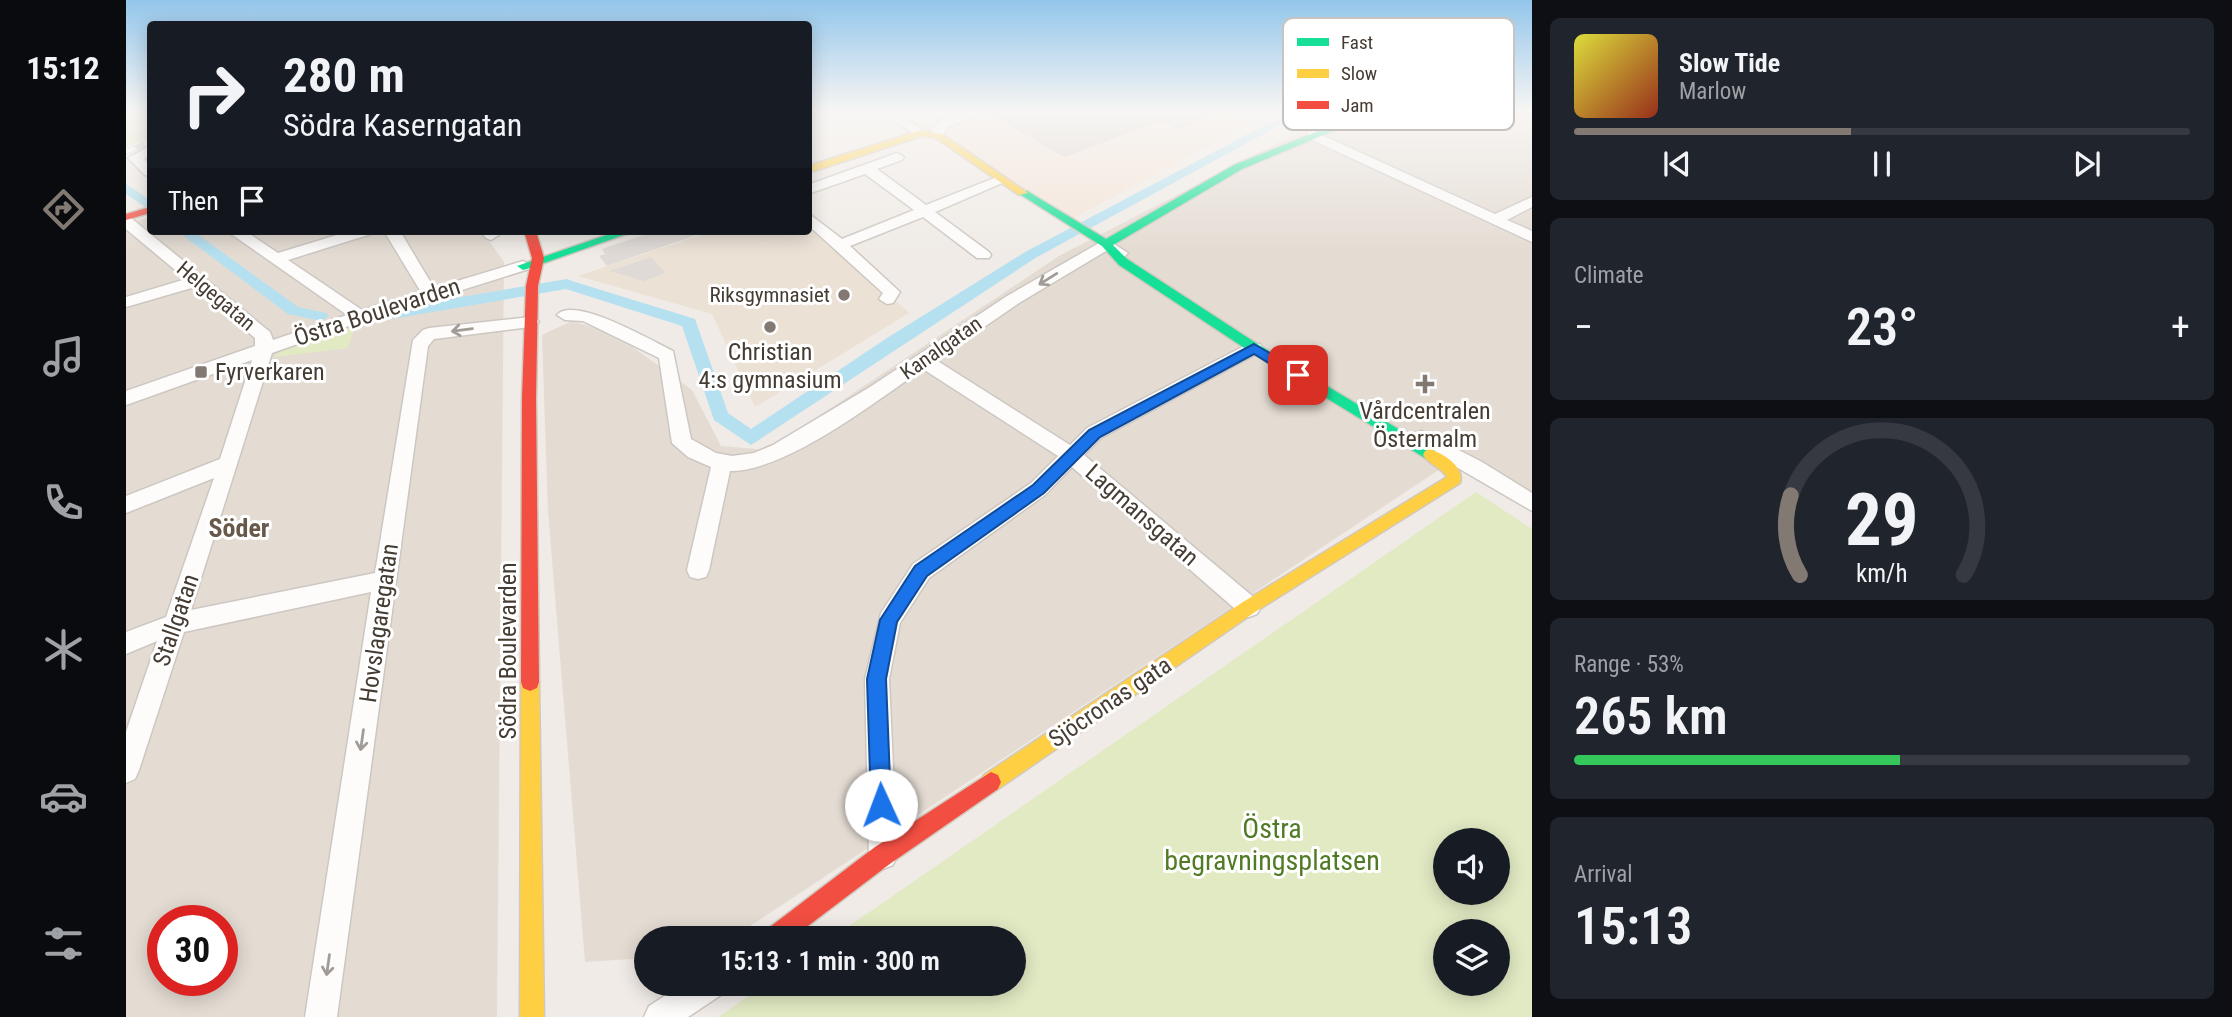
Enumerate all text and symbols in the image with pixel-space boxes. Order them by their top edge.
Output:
legend [1283,18,1514,130]
text: Fast [1341,31,1373,54]
text: 280 m [283,47,405,104]
text: Slow Tide [1679,48,1780,78]
text: 15:12 [26,49,100,87]
icon: right [168,49,259,140]
text: Slow [1341,62,1377,85]
text: Marlow [1679,78,1746,105]
text: Jam [1341,94,1374,117]
text: Södra Kaserngatan [283,106,522,144]
icon: previous [1658,145,1696,183]
icon: pause [1863,145,1901,183]
icon: next [2068,145,2106,183]
icon: arrive [233,182,271,220]
icon: directions [39,185,88,234]
text: Then [168,186,219,216]
street label: Helgegatan [172,256,260,336]
text: Climate [1574,262,1644,289]
street label: Östra Boulevarden [290,272,464,352]
one-way arrow [1038,272,1058,286]
place label: Riksgymnasiet [709,283,830,307]
marker: Riksgymnasiet [836,287,852,303]
text: 23° [1846,297,1918,358]
text: − [1574,305,1593,349]
text: + [2171,305,2190,349]
street label: Kanalgatan [896,311,986,385]
marker: Christian 4:s gymnasium [762,319,778,335]
one-way arrow [451,324,474,337]
icon: music [39,332,88,381]
place label: Christian 4:s gymnasium [698,338,842,394]
pin [1268,345,1328,405]
icon: arrive [1279,356,1317,394]
place label: Fyrverkaren [215,358,325,386]
marker: Fyrverkaren [193,364,209,380]
marker: Vårdcentralen Östermalm [1415,374,1435,394]
place label: Vårdcentralen Östermalm [1359,397,1491,453]
street label: Lagmansgatan [1080,458,1204,572]
text: 29 [1845,477,1919,563]
icon: phone [39,478,88,527]
district label: Söder [209,513,270,543]
street label: Hovslagaregatan [354,542,404,704]
text: km/h [1856,558,1908,587]
street label: Södra Boulevarden [494,562,522,740]
street label: Stallgatan [147,570,205,670]
icon: climate [39,625,88,674]
street label: Sjöcronas gata [1043,651,1177,753]
text: Range · 53% [1574,651,1684,678]
text: 265 km [1574,686,1728,747]
one-way arrow [355,728,368,751]
position arrow [844,768,918,842]
icon: car [39,772,88,821]
park label: Östra begravningsplatsen [1164,812,1380,877]
map controls [1433,828,1510,996]
button: sound [1433,828,1510,905]
text: Arrival [1574,861,1633,888]
text: 15:13 [1574,896,1692,957]
speed limit sign: 30 [147,905,238,996]
icon: filters [39,919,88,968]
button: layers [1433,919,1510,996]
text: 15:13 · 1 min · 300 m [720,946,940,976]
one-way arrow [322,953,335,976]

